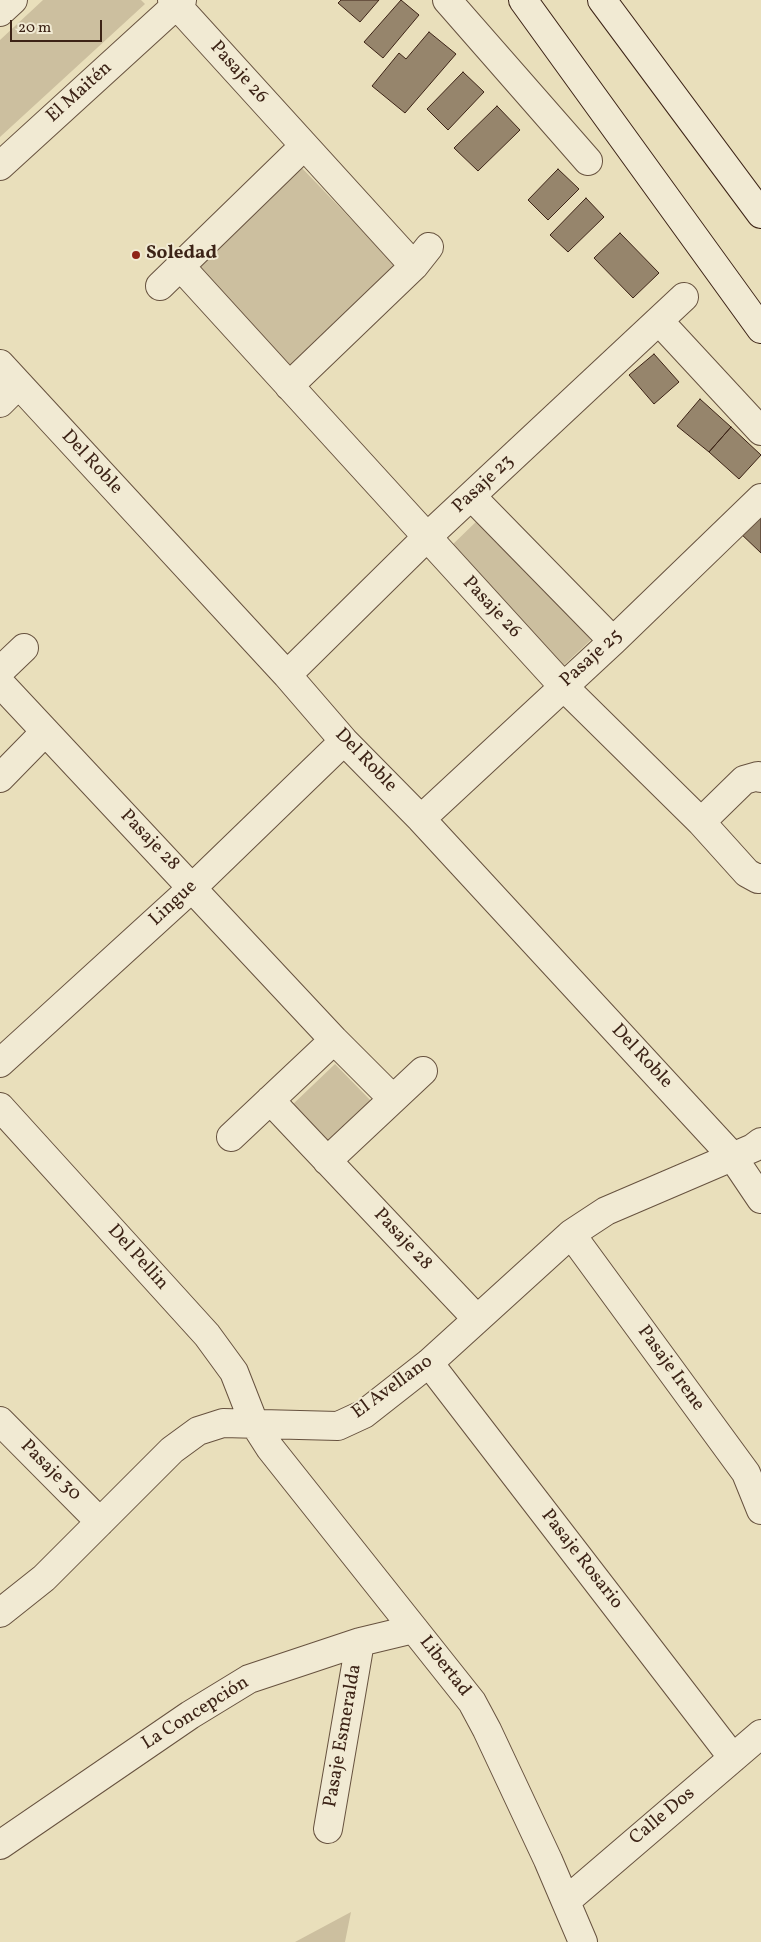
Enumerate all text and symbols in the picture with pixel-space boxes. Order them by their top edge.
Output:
scale bar [12,10,105,42]
text: 20 m [18,18,51,39]
street label: Pasaje 26 [204,37,272,109]
street label: El Maitén [42,58,118,128]
place label: Soledad [146,244,217,266]
marker: Soledad [130,249,142,261]
street label: Del Roble [55,426,127,500]
street label: Pasaje 23 [449,451,519,519]
street label: Pasaje 26 [457,572,525,644]
street label: Pasaje 25 [556,625,628,693]
street label: Del Roble [329,724,401,798]
street label: Pasaje 28 [114,806,184,876]
street label: Lingue [145,876,203,932]
street label: Del Roble [605,1020,677,1094]
street label: Pasaje 28 [368,1204,436,1276]
street label: Del Pellin [102,1220,172,1296]
street label: Pasaje Irene [631,1322,709,1416]
street label: El Avellano [348,1351,438,1425]
street label: Pasaje 30 [15,1436,85,1506]
street label: Pasaje Rosario [535,1506,627,1614]
street label: Libertad [413,1632,475,1702]
street label: Pasaje Esmeralda [320,1663,368,1809]
street label: La Concepción [138,1672,254,1756]
street label: Calle Dos [626,1783,700,1851]

